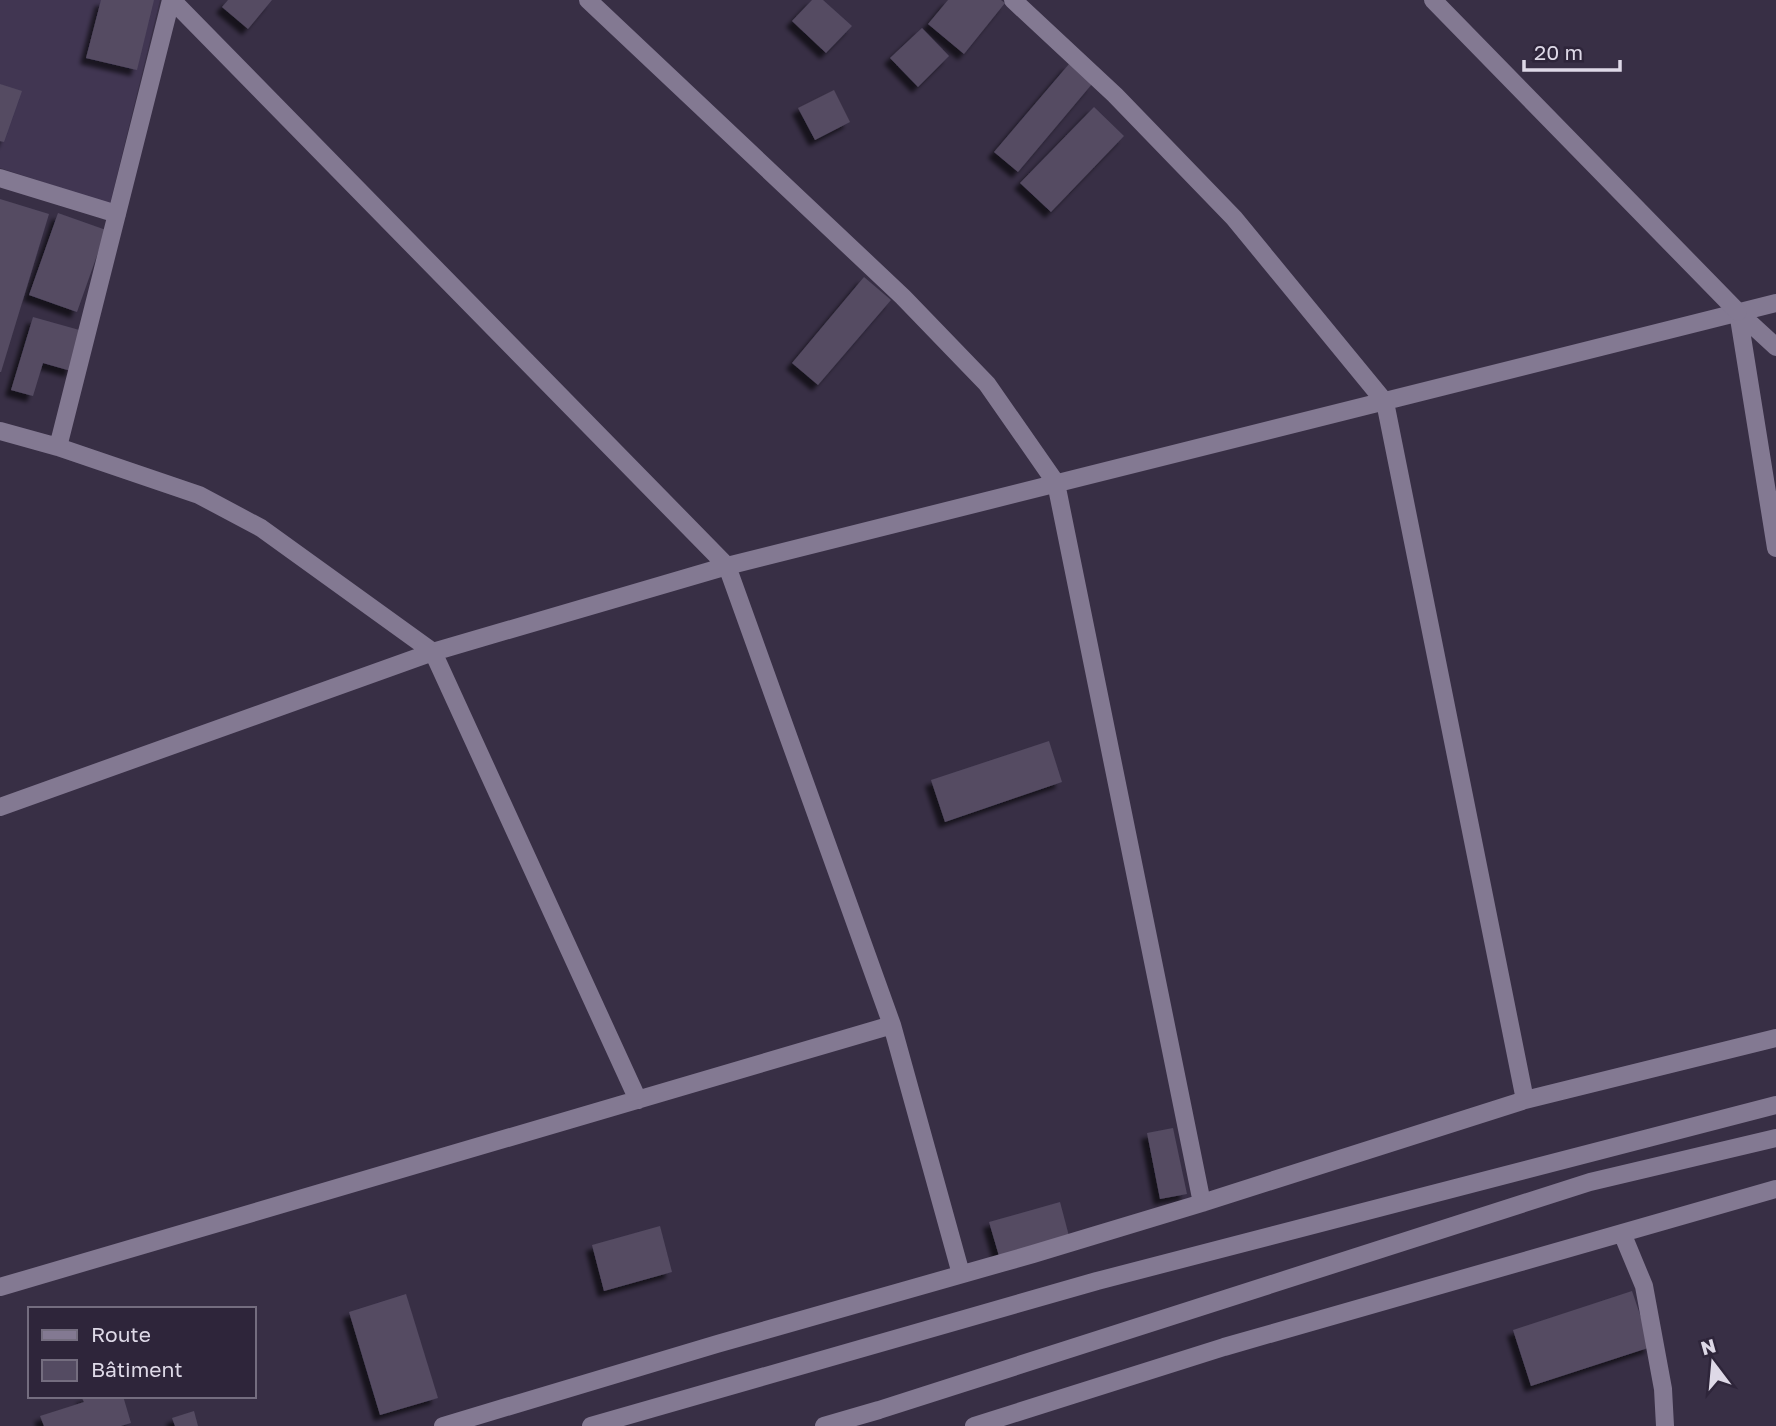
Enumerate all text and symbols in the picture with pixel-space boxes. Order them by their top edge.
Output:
scale bar [1524,28,1620,72]
text: 20 m [1534,39,1583,65]
legend [28,1307,256,1398]
text: Route [91,1321,151,1347]
north arrow [1678,1328,1748,1398]
text: N [1698,1333,1718,1359]
text: Bâtiment [91,1356,183,1382]

